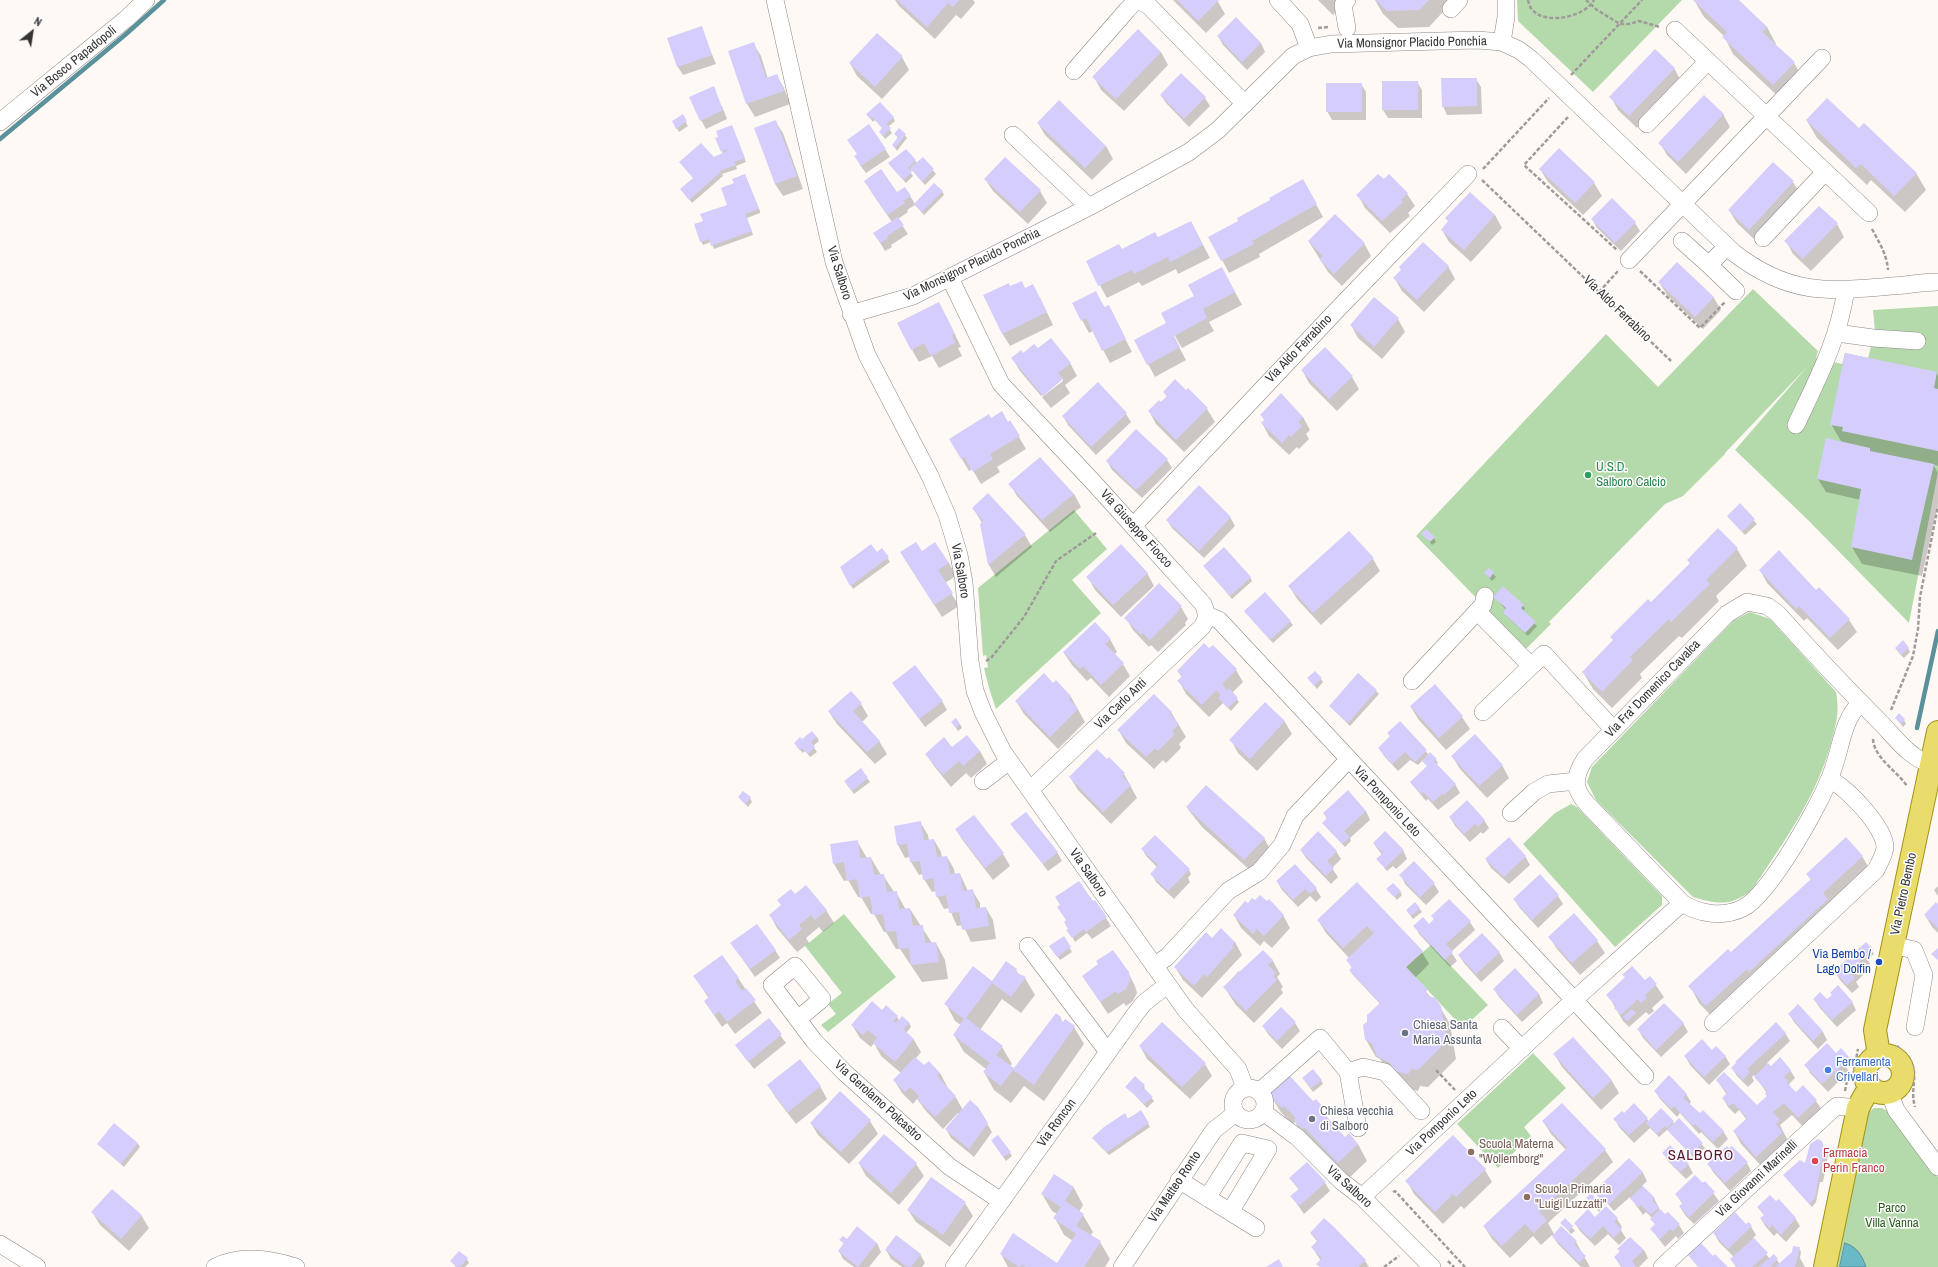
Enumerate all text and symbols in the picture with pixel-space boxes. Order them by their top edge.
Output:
north arrow [12,12,52,52]
text: N [32,14,44,29]
street label: Via Bosco Papadopoli [28,23,120,101]
street label: Via Monsignor Placido Ponchia [1337,34,1487,52]
street label: Via Monsignor Placido Ponchia [901,225,1043,305]
street label: Via Salboro [823,244,855,302]
street label: Via Aldo Ferrabino [1580,273,1654,345]
street label: Via Aldo Ferrabino [1263,312,1335,386]
place label: U.S.D. Salboro Calcio [1596,460,1666,491]
marker: U.S.D. Salboro Calcio [1583,470,1593,480]
street label: Via Giuseppe Fiocco [1097,487,1175,571]
street label: Via Salboro [947,542,973,600]
street label: Via Fra' Domenico Cavalca [1602,637,1704,741]
street label: Via Carlo Anti [1092,675,1150,733]
street label: Via Pomponio Leto [1350,763,1424,841]
street label: Via Salboro [1066,846,1110,900]
street label: Via Pietro Bembo [1888,851,1920,937]
place label: Via Bembo / Lago Dolfin [1813,947,1871,978]
marker: Via Bembo / Lago Dolfin [1874,957,1884,967]
place label: Chiesa Santa Maria Assunta [1413,1018,1482,1049]
marker: Chiesa Santa Maria Assunta [1400,1028,1410,1038]
place label: Ferramenta Crivellari [1836,1055,1891,1086]
street label: Via Gerolamo Polcastro [831,1057,925,1145]
marker: Ferramenta Crivellari [1823,1065,1833,1075]
street label: Via Pomponio Leto [1403,1086,1481,1160]
street label: Via Roncon [1034,1096,1080,1150]
place label: Chiesa vecchia di Salboro [1320,1104,1393,1135]
marker: Chiesa vecchia di Salboro [1307,1114,1317,1124]
place label: Scuola Materna "Wollemborg" [1479,1137,1554,1168]
street label: Via Giovanni Marinelli [1713,1137,1801,1221]
place label: Farmacia Perin Franco [1823,1146,1885,1177]
marker: Scuola Materna "Wollemborg" [1466,1147,1476,1157]
district label: SALBORO [1668,1147,1734,1165]
street label: Via Matteo Ronto [1145,1148,1205,1226]
marker: Farmacia Perin Franco [1810,1156,1820,1166]
street label: Via Salboro [1323,1163,1375,1211]
place label: Scuola Primaria "Luigi Luzzatti" [1535,1182,1611,1213]
marker: Scuola Primaria "Luigi Luzzatti" [1522,1192,1532,1202]
park label: Parco Villa Vanna [1865,1201,1919,1232]

